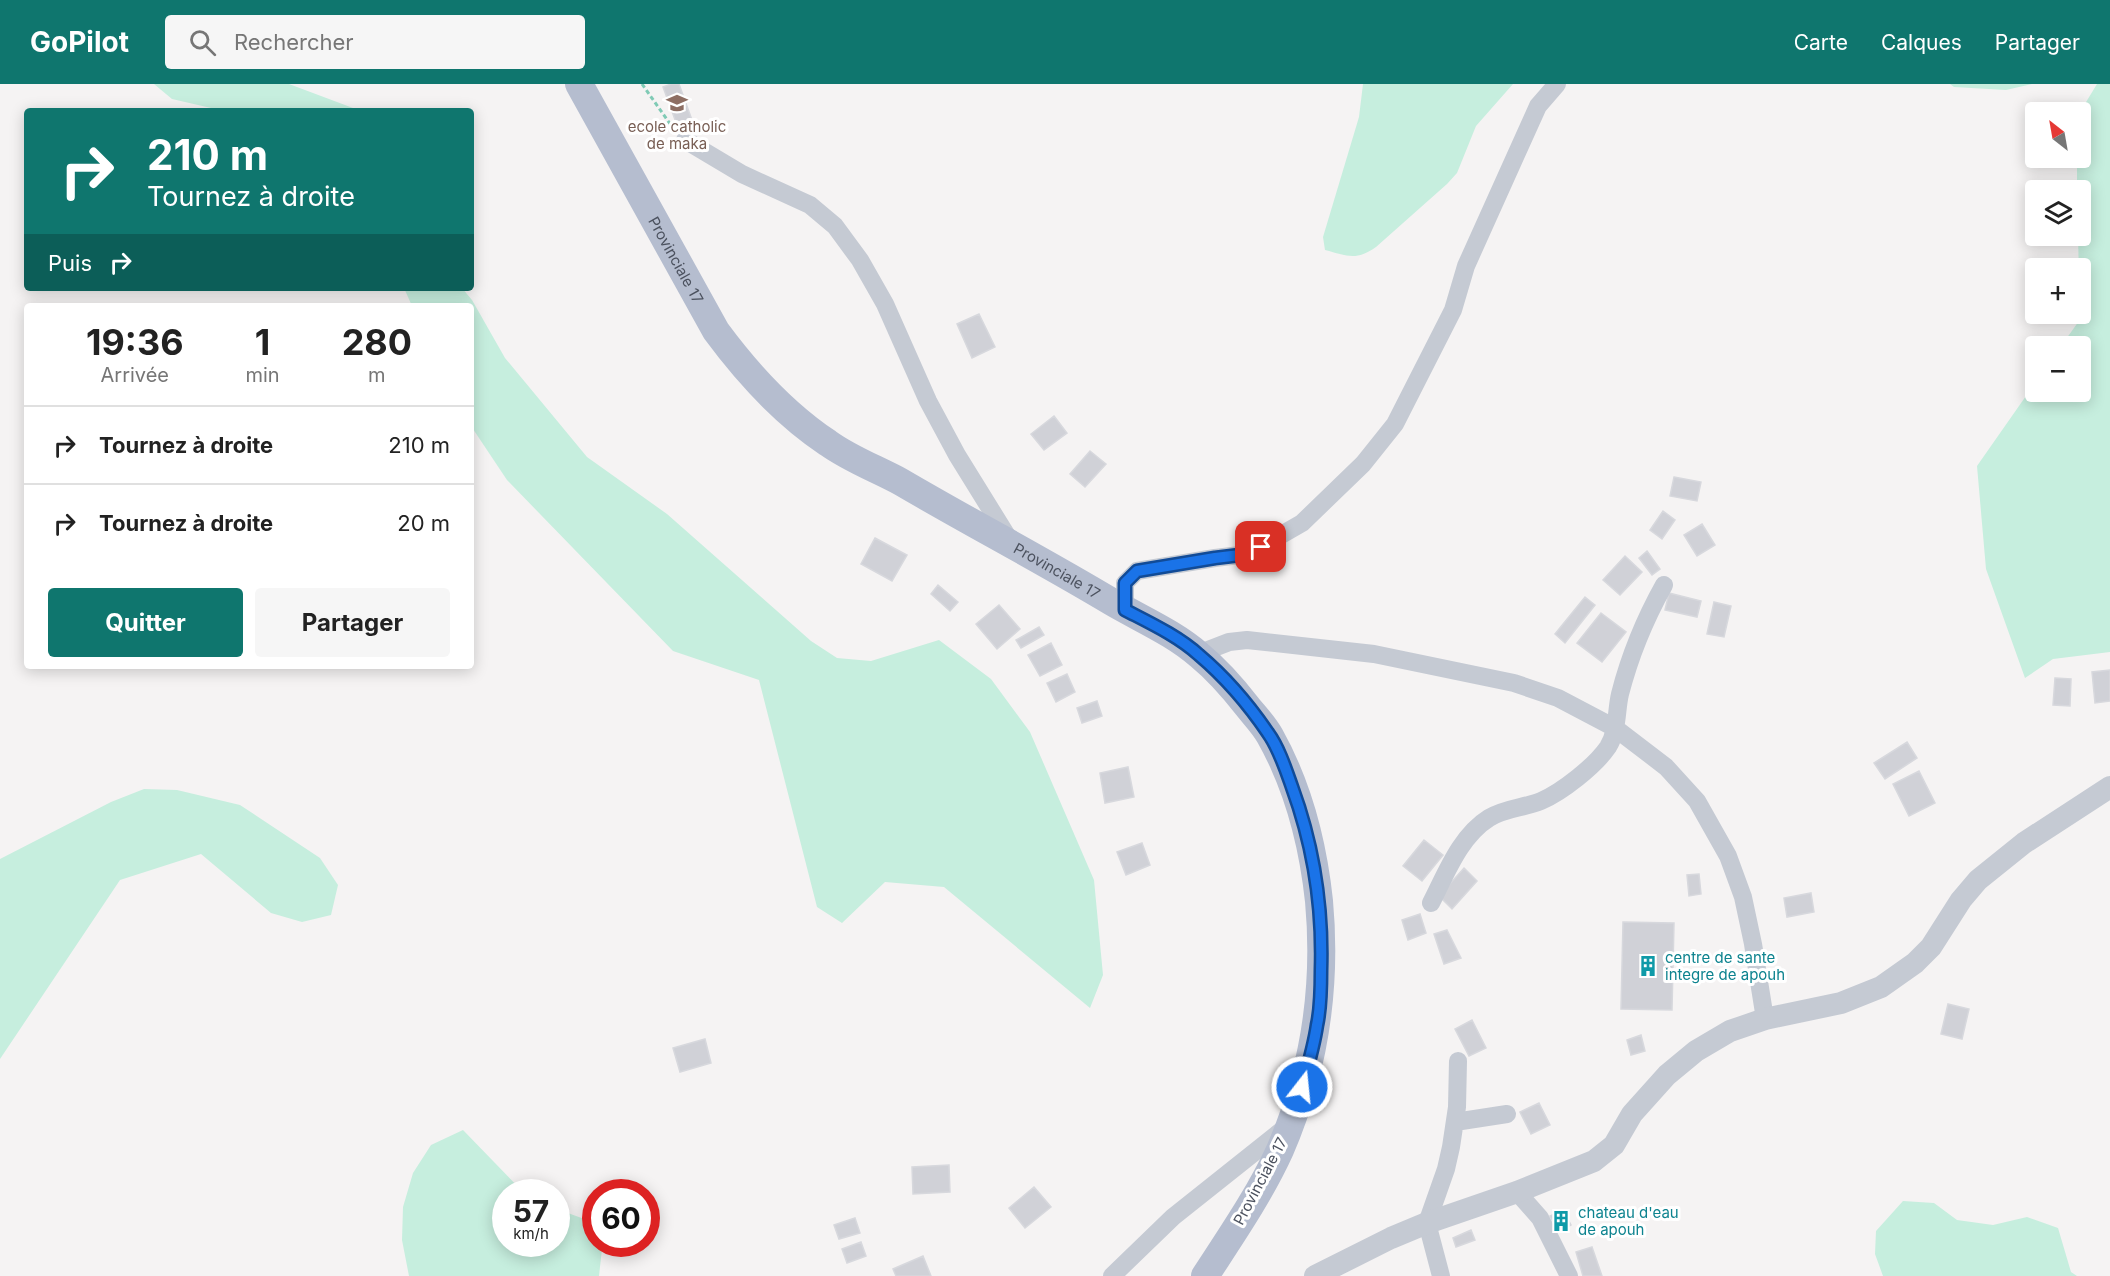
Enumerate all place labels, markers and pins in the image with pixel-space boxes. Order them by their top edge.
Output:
school or university icon: ecole catholic de maka [665,91,689,115]
place label: ecole catholic de maka [628,117,726,153]
pin [1235,521,1286,572]
place label: centre de sante integre de apouh [1665,948,1785,984]
building icon: centre de sante integre de apouh [1636,954,1660,978]
place label: chateau d'eau de apouh [1578,1203,1679,1239]
building icon: chateau d'eau de apouh [1549,1209,1573,1233]

